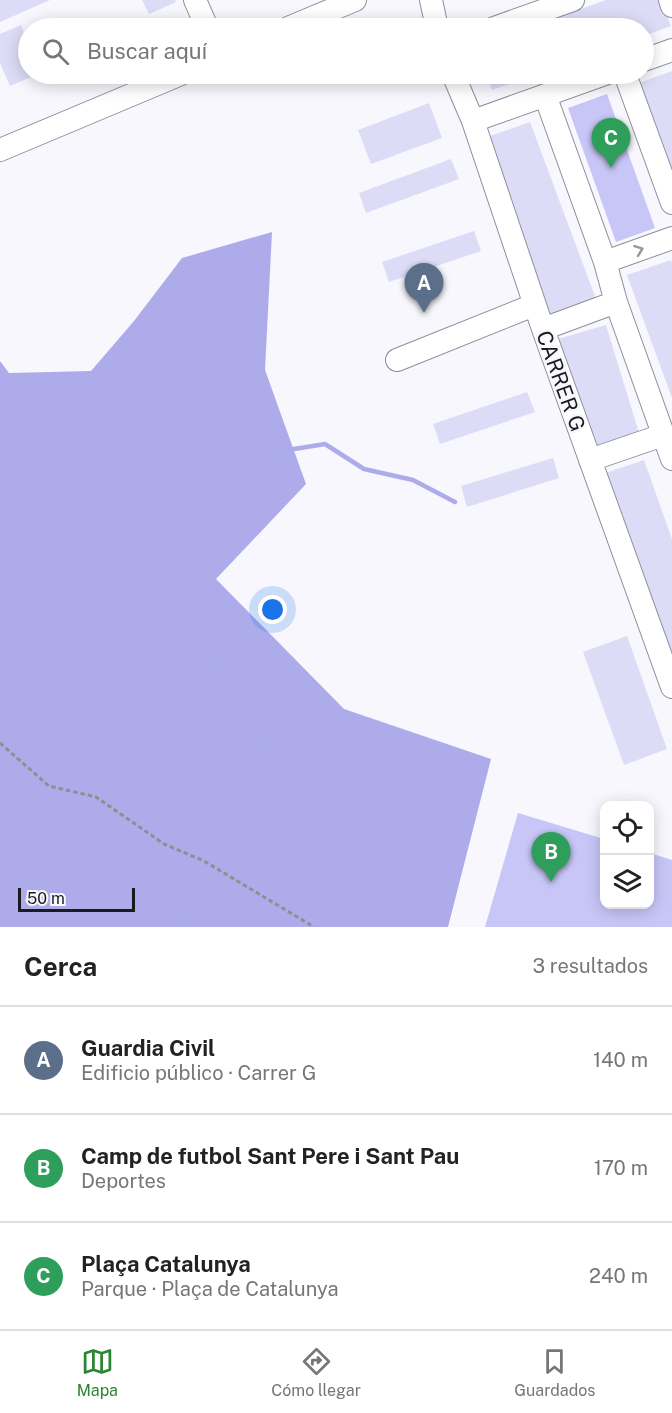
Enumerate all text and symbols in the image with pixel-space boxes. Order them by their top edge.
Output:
search box [18,18,654,84]
icon: search [39,35,72,68]
text: Buscar aquí [87,38,207,64]
pin: C [592,118,630,168]
one-way arrow [633,244,644,257]
pin: A [404,264,444,313]
street label: CARRER G [531,327,591,435]
your location [258,595,287,624]
map controls [600,801,654,909]
button: locate [600,801,654,855]
pin: B [532,832,570,882]
button: layers [600,855,654,909]
scale bar [18,885,135,912]
text: 50 m [27,889,65,908]
text: Cerca [24,951,97,982]
text: 3 resultados [532,954,648,978]
text: Guardia Civil [81,1035,215,1061]
text: A [36,1048,51,1072]
text: 140 m [593,1048,648,1072]
text: Edificio público · Carrer G [81,1061,316,1085]
text: Camp de futbol Sant Pere i Sant Pau [81,1143,459,1169]
text: B [37,1156,50,1180]
text: 170 m [594,1156,648,1180]
text: Deportes [81,1169,166,1193]
text: Plaça Catalunya [81,1251,251,1277]
text: C [36,1264,51,1288]
text: 240 m [589,1264,648,1288]
text: Parque · Plaça de Catalunya [81,1277,339,1301]
tab: Mapa [77,1345,118,1400]
tab: Cómo llegar [271,1345,361,1400]
tab: Guardados [514,1345,595,1400]

